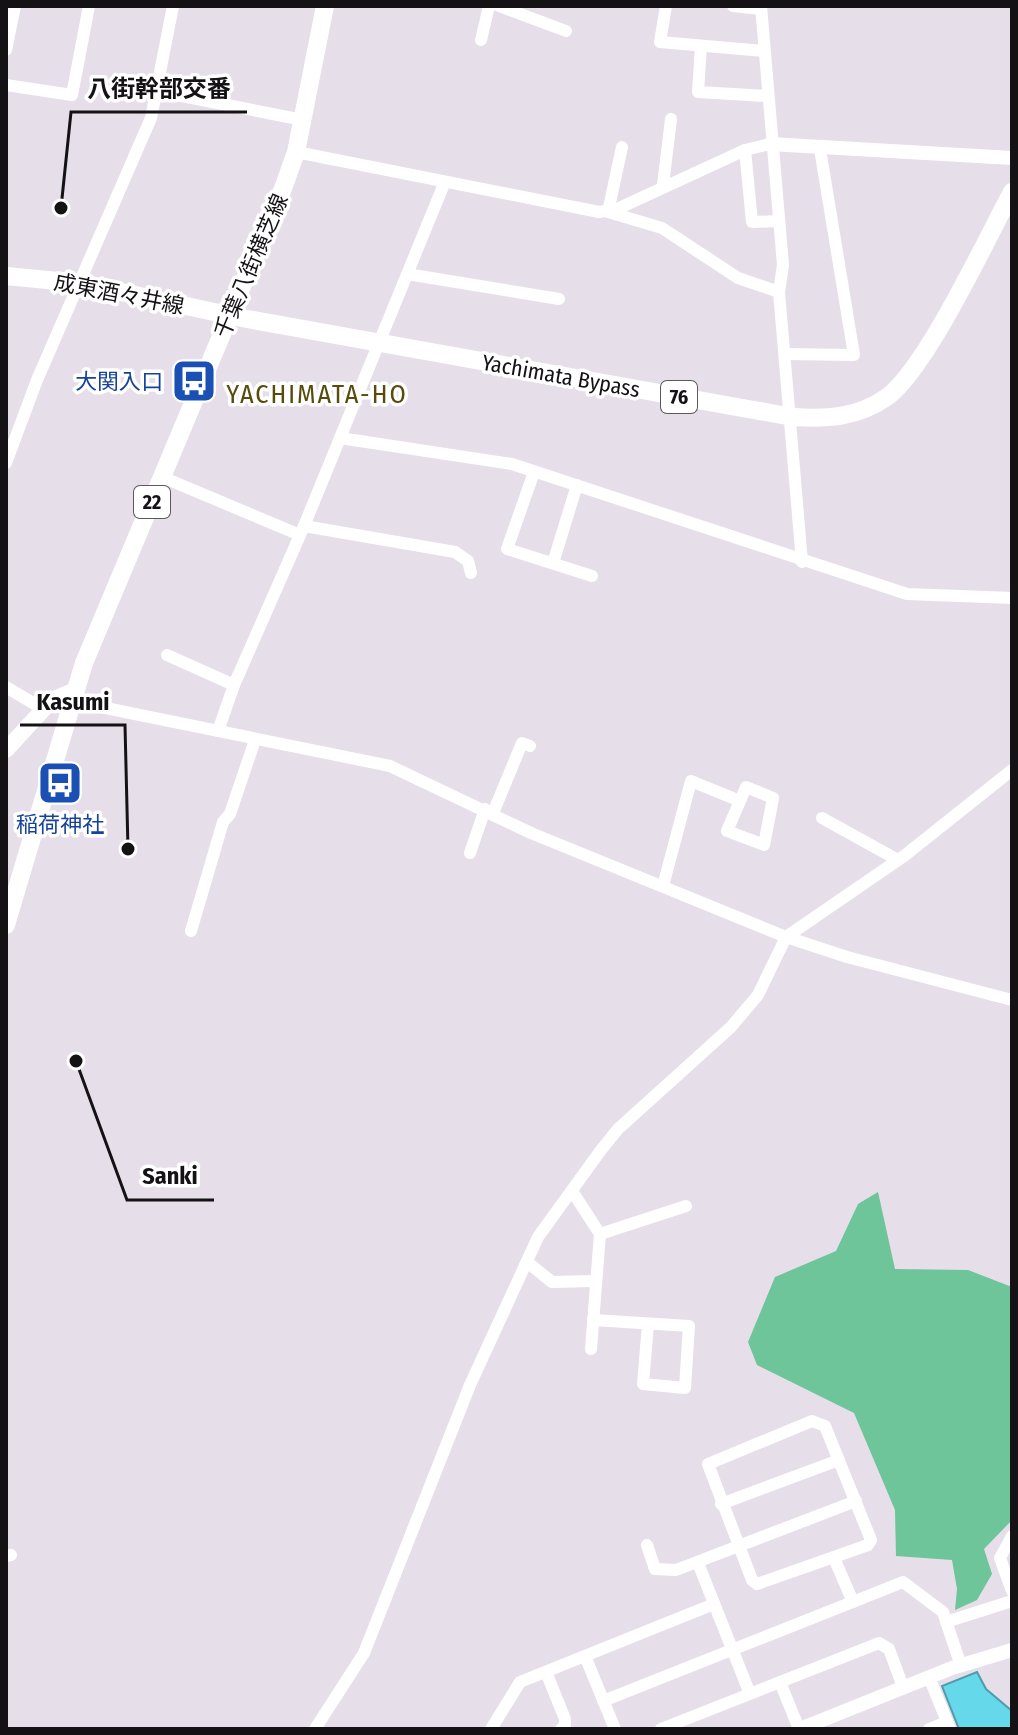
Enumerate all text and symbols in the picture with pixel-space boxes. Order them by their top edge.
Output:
callout: 八街幹部交番 [71,64,247,112]
text: 八街幹部交番 [87,75,231,103]
street label: 千葉八街横芝線 [208,190,294,342]
street label: 成東酒々井線 [52,268,186,320]
street label: Yachimata Bypass [480,349,642,403]
bus stop icon: 大関入口 [170,357,218,405]
place label: 大関入口 [75,368,163,395]
district label: YACHIMATA-HO [226,379,408,410]
road number: 76 [661,381,697,413]
road number: 22 [134,486,170,518]
callout: Kasumi [20,677,125,725]
text: Kasumi [36,688,110,716]
bus stop icon: 稲荷神社 [36,759,84,807]
place label: 稲荷神社 [16,811,104,838]
callout: Sanki [127,1152,214,1200]
text: Sanki [142,1162,198,1190]

